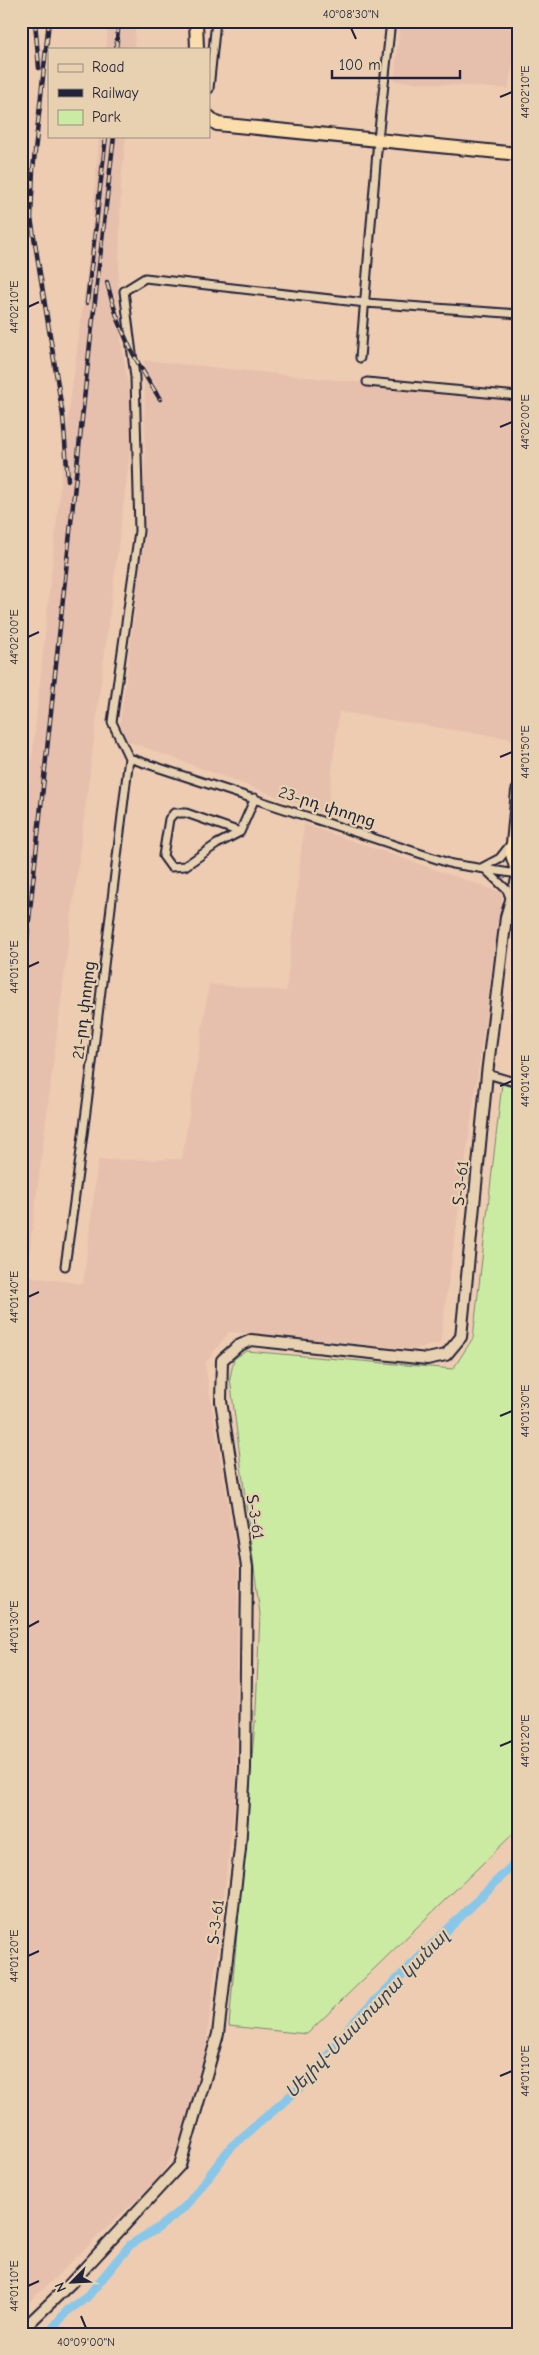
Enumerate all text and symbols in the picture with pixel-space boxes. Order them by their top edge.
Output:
text: 40°08'30"N [323,7,379,21]
legend [48,48,210,138]
scale bar [332,48,459,80]
text: 100 m [339,56,381,74]
text: Road [92,58,124,76]
text: 44°02'10"E [518,65,532,119]
text: Railway [92,84,139,102]
text: Park [92,108,121,126]
text: 44°02'10"E [7,280,21,334]
text: 44°02'00"E [518,394,532,450]
text: 44°02'00"E [7,609,21,665]
text: 44°01'50"E [518,725,532,779]
street label: 23-րդ փողոց [276,783,378,831]
text: 44°01'50"E [7,940,21,994]
street label: 21-րդ փողոց [69,960,99,1060]
text: 44°01'40"E [518,1055,532,1107]
street label: Տ-3-61 [450,1160,472,1206]
text: 44°01'40"E [7,1271,21,1323]
text: 44°01'30"E [518,1385,532,1437]
street label: Տ-3-61 [243,1493,267,1541]
text: 44°01'30"E [7,1601,21,1653]
text: 44°01'20"E [518,1714,532,1768]
street label: Տ-3-61 [204,1899,228,1945]
water label: Սելիվ֊Մաստարա կանալ [281,1925,454,2102]
text: 44°01'20"E [7,1929,21,1983]
text: 44°01'10"E [518,2045,532,2097]
north arrow [48,2258,98,2308]
text: 44°01'10"E [7,2260,21,2312]
text: N [51,2279,70,2295]
text: 40°09'00"N [57,2335,115,2349]

